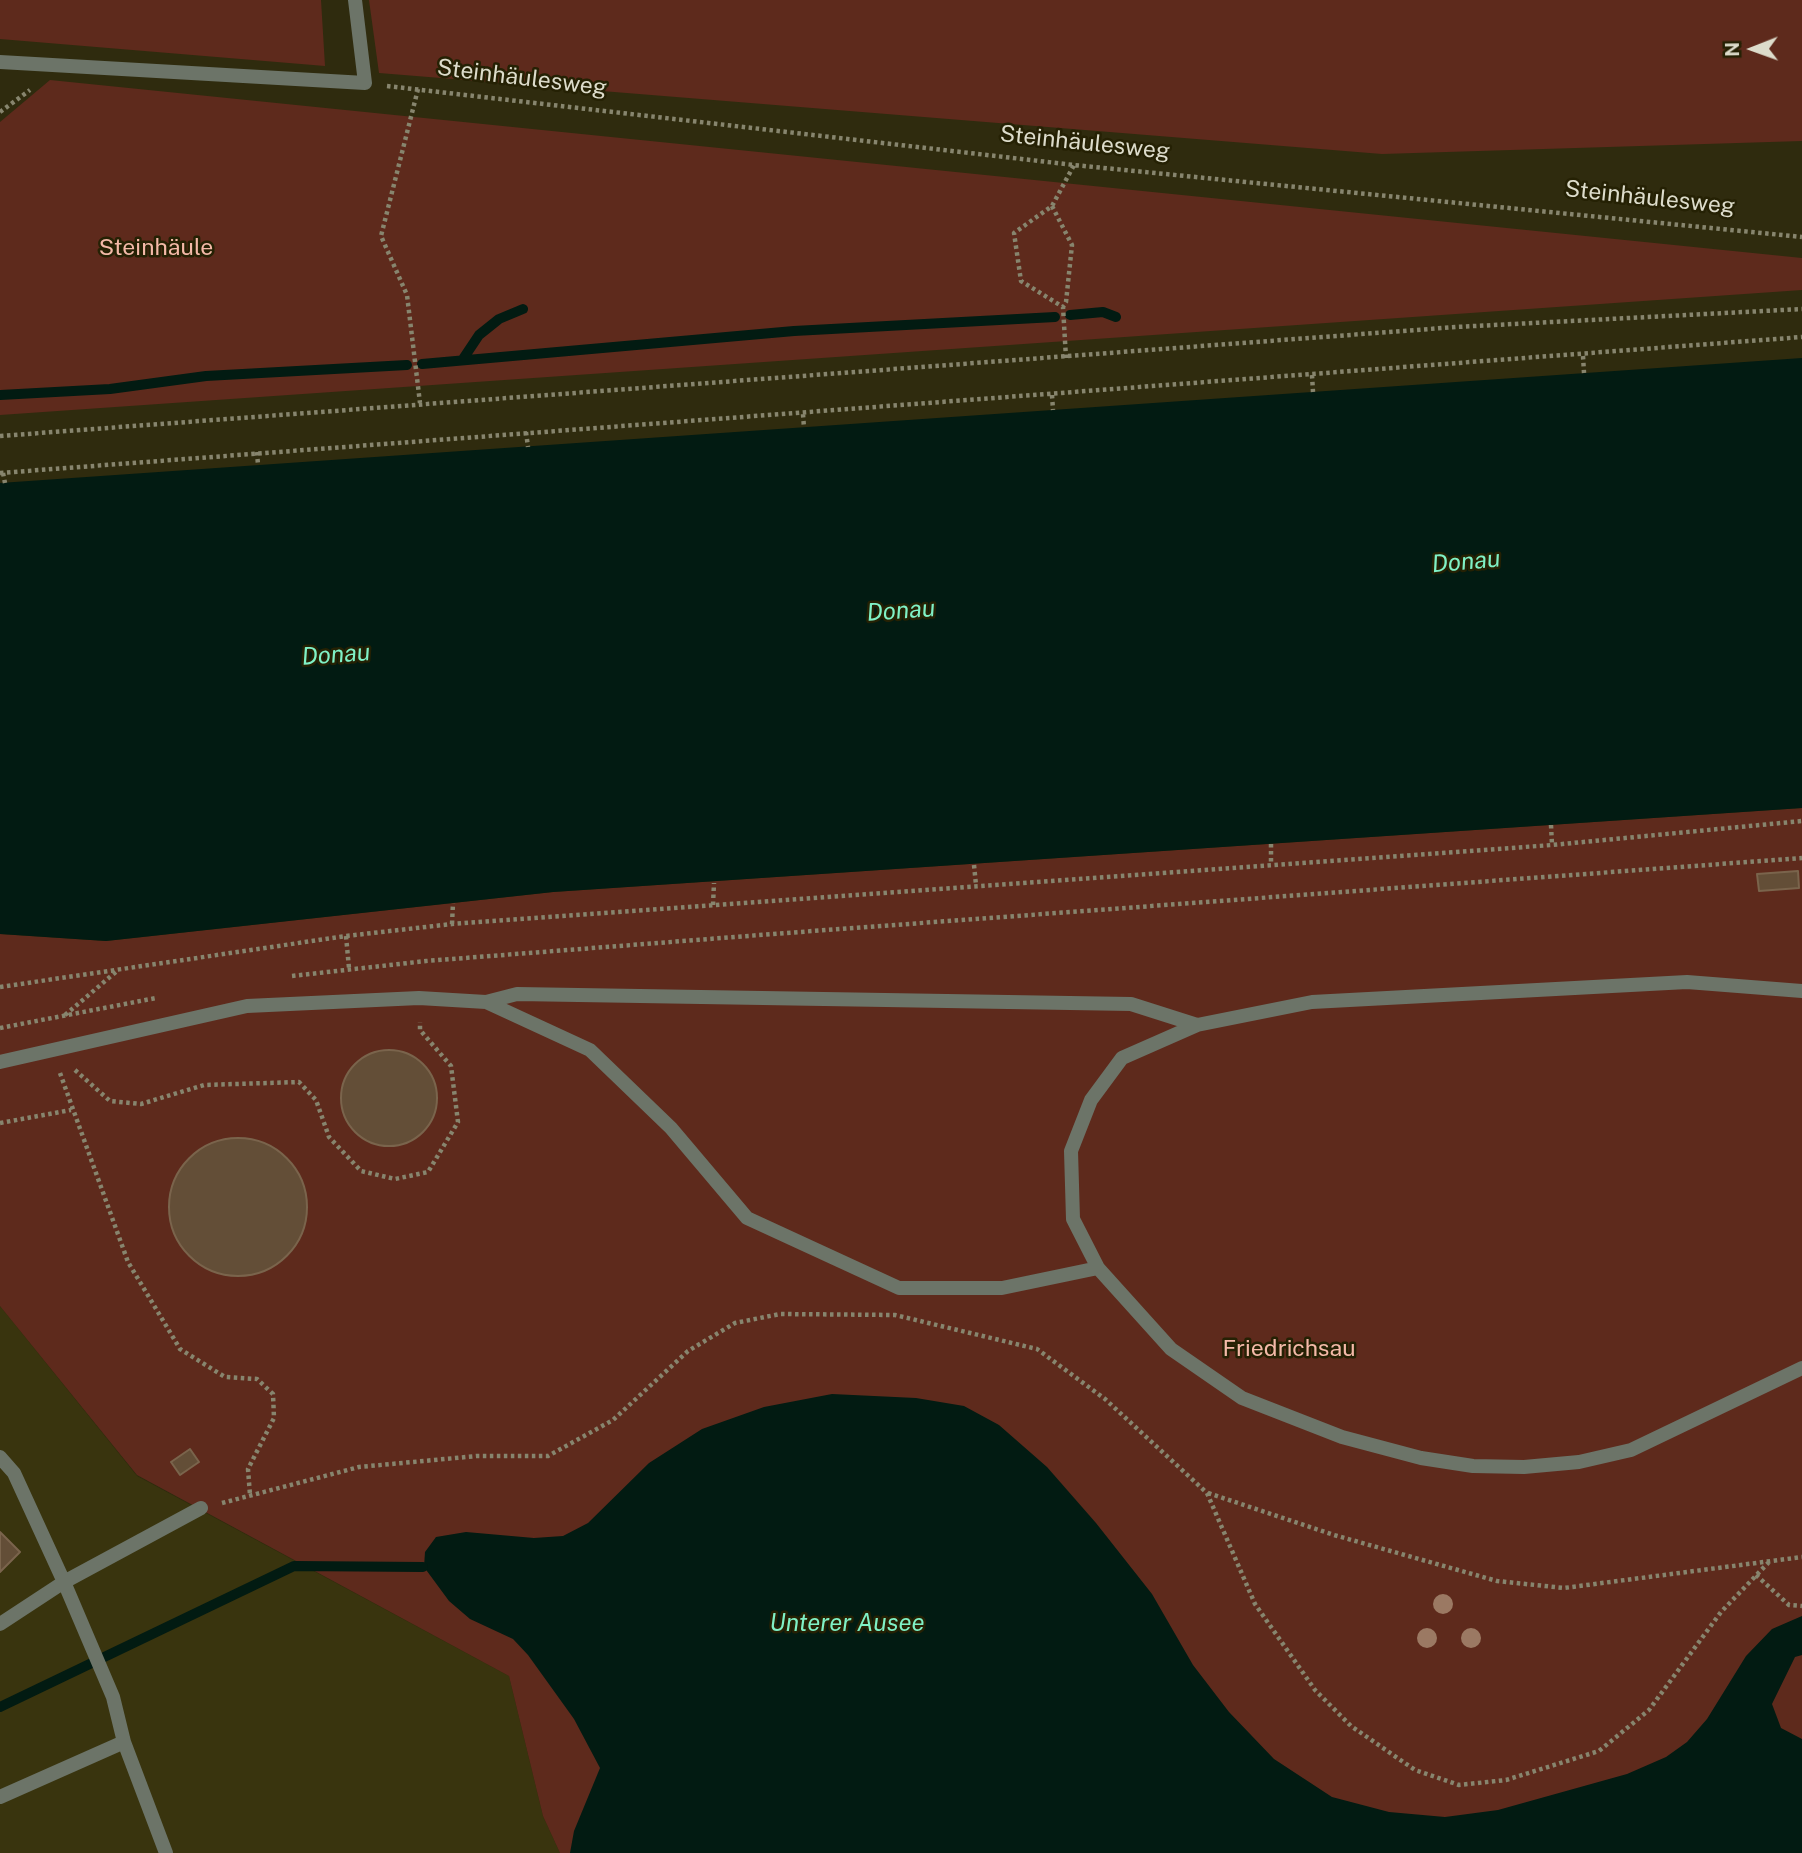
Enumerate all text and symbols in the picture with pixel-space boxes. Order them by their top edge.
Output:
north arrow [1718,14,1788,84]
text: N [1721,42,1743,57]
street label: Steinhäulesweg [435,54,609,102]
street label: Steinhäulesweg [998,120,1172,166]
street label: Steinhäulesweg [1563,175,1737,221]
park label: Steinhäule [99,234,213,262]
water label: Donau [1431,545,1501,579]
water label: Donau [866,594,936,628]
water label: Donau [301,638,371,672]
park label: Friedrichsau [1222,1335,1356,1363]
water label: Unterer Ausee [769,1610,925,1638]

